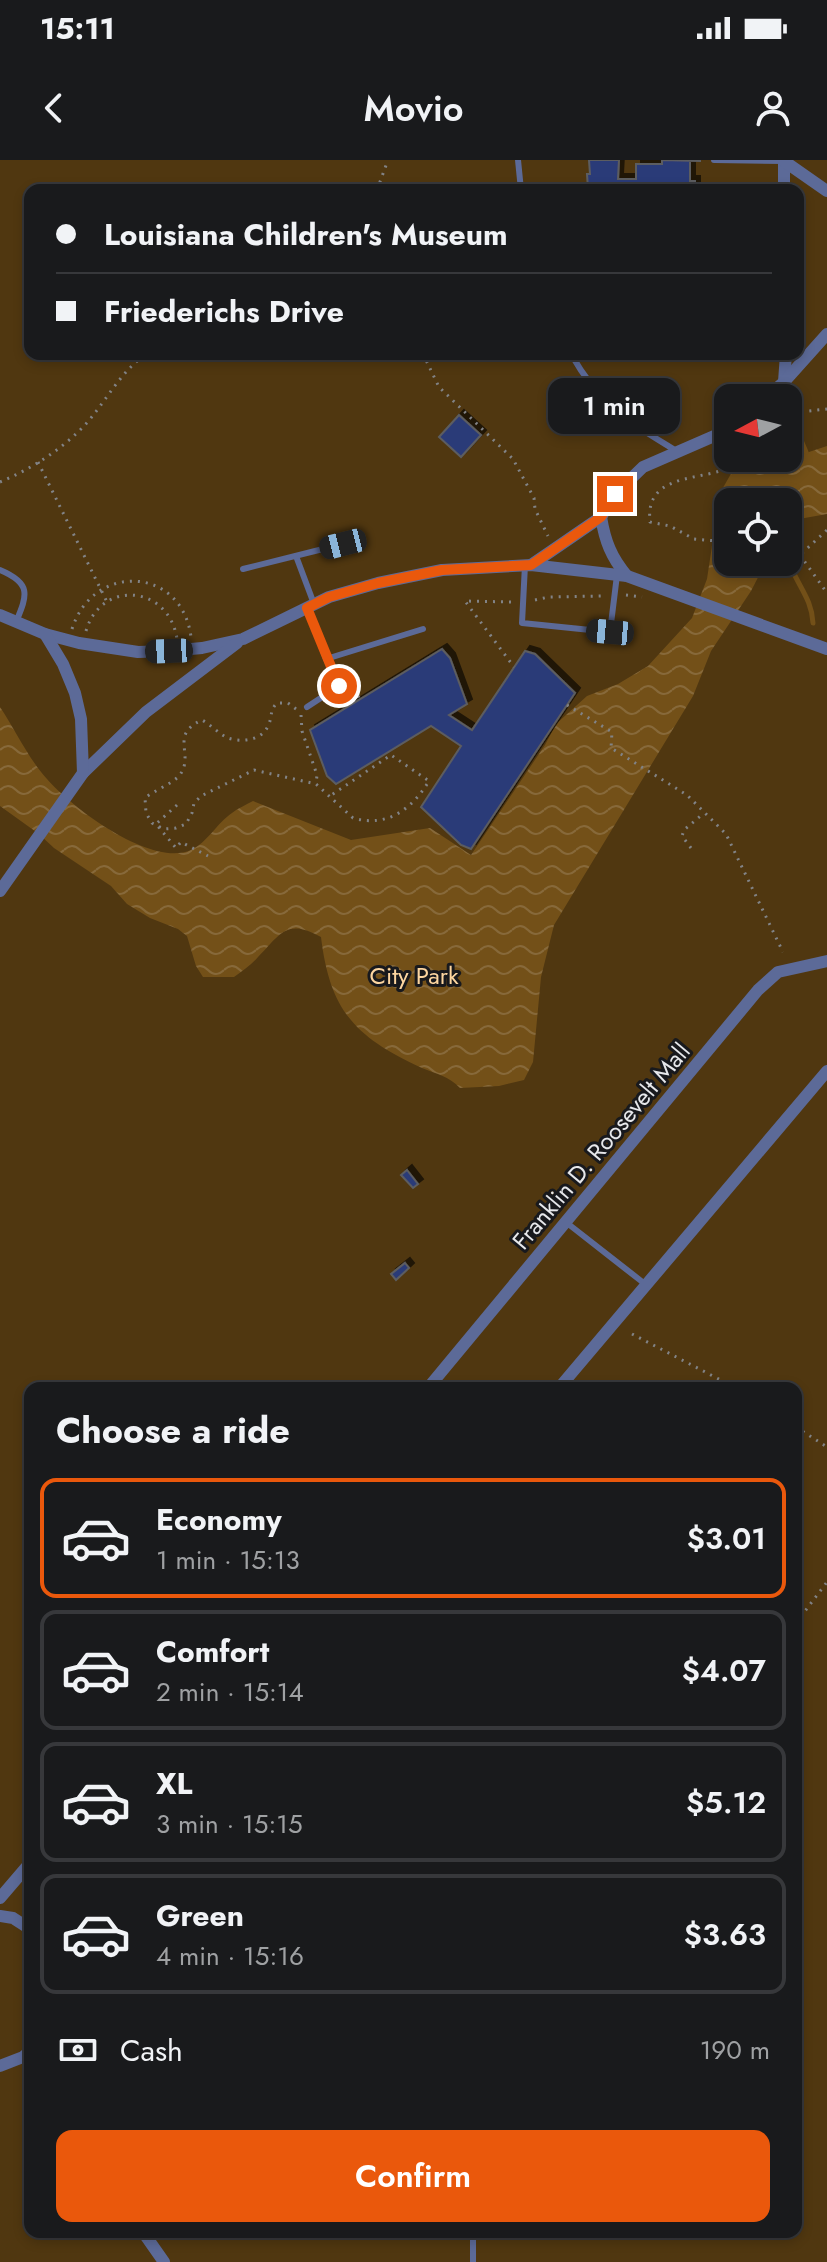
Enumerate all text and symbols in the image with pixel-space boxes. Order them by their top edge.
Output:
text: 15:11 [40,7,115,50]
text: Movio [364,82,463,134]
icon: back [32,86,76,130]
icon: person [751,86,795,130]
text: Louisiana Children's Museum [104,213,508,256]
text: Friederichs Drive [104,290,344,333]
callout: 1 min [549,378,681,434]
north arrow [714,384,802,472]
map controls [714,384,802,576]
text: 1 min [582,387,646,425]
route end [597,476,633,512]
button: locate [714,488,802,576]
car [317,527,369,561]
car [585,618,635,646]
car [145,638,193,664]
route start [321,668,357,704]
park label: City Park [370,958,459,993]
street label: Franklin D. Roosevelt Mall [504,1035,698,1257]
text: Choose a ride [56,1404,290,1456]
text: Economy [156,1498,282,1541]
icon: car [60,1502,132,1574]
text: $3.01 [687,1517,766,1560]
text: 1 min · 15:13 [156,1541,300,1579]
text: Comfort [156,1630,269,1673]
icon: car [60,1634,132,1706]
text: $4.07 [682,1649,766,1692]
text: 2 min · 15:14 [156,1673,304,1711]
text: XL [156,1762,192,1805]
icon: car [60,1766,132,1838]
text: $5.12 [686,1781,766,1824]
text: 3 min · 15:15 [156,1805,303,1843]
text: Green [156,1894,244,1937]
icon: car [60,1898,132,1970]
text: $3.63 [684,1913,766,1956]
text: 4 min · 15:16 [156,1937,304,1975]
icon: cash [56,2028,100,2072]
text: Cash [120,2029,183,2072]
text: 190 m [700,2031,770,2069]
button: Confirm [56,2130,770,2222]

